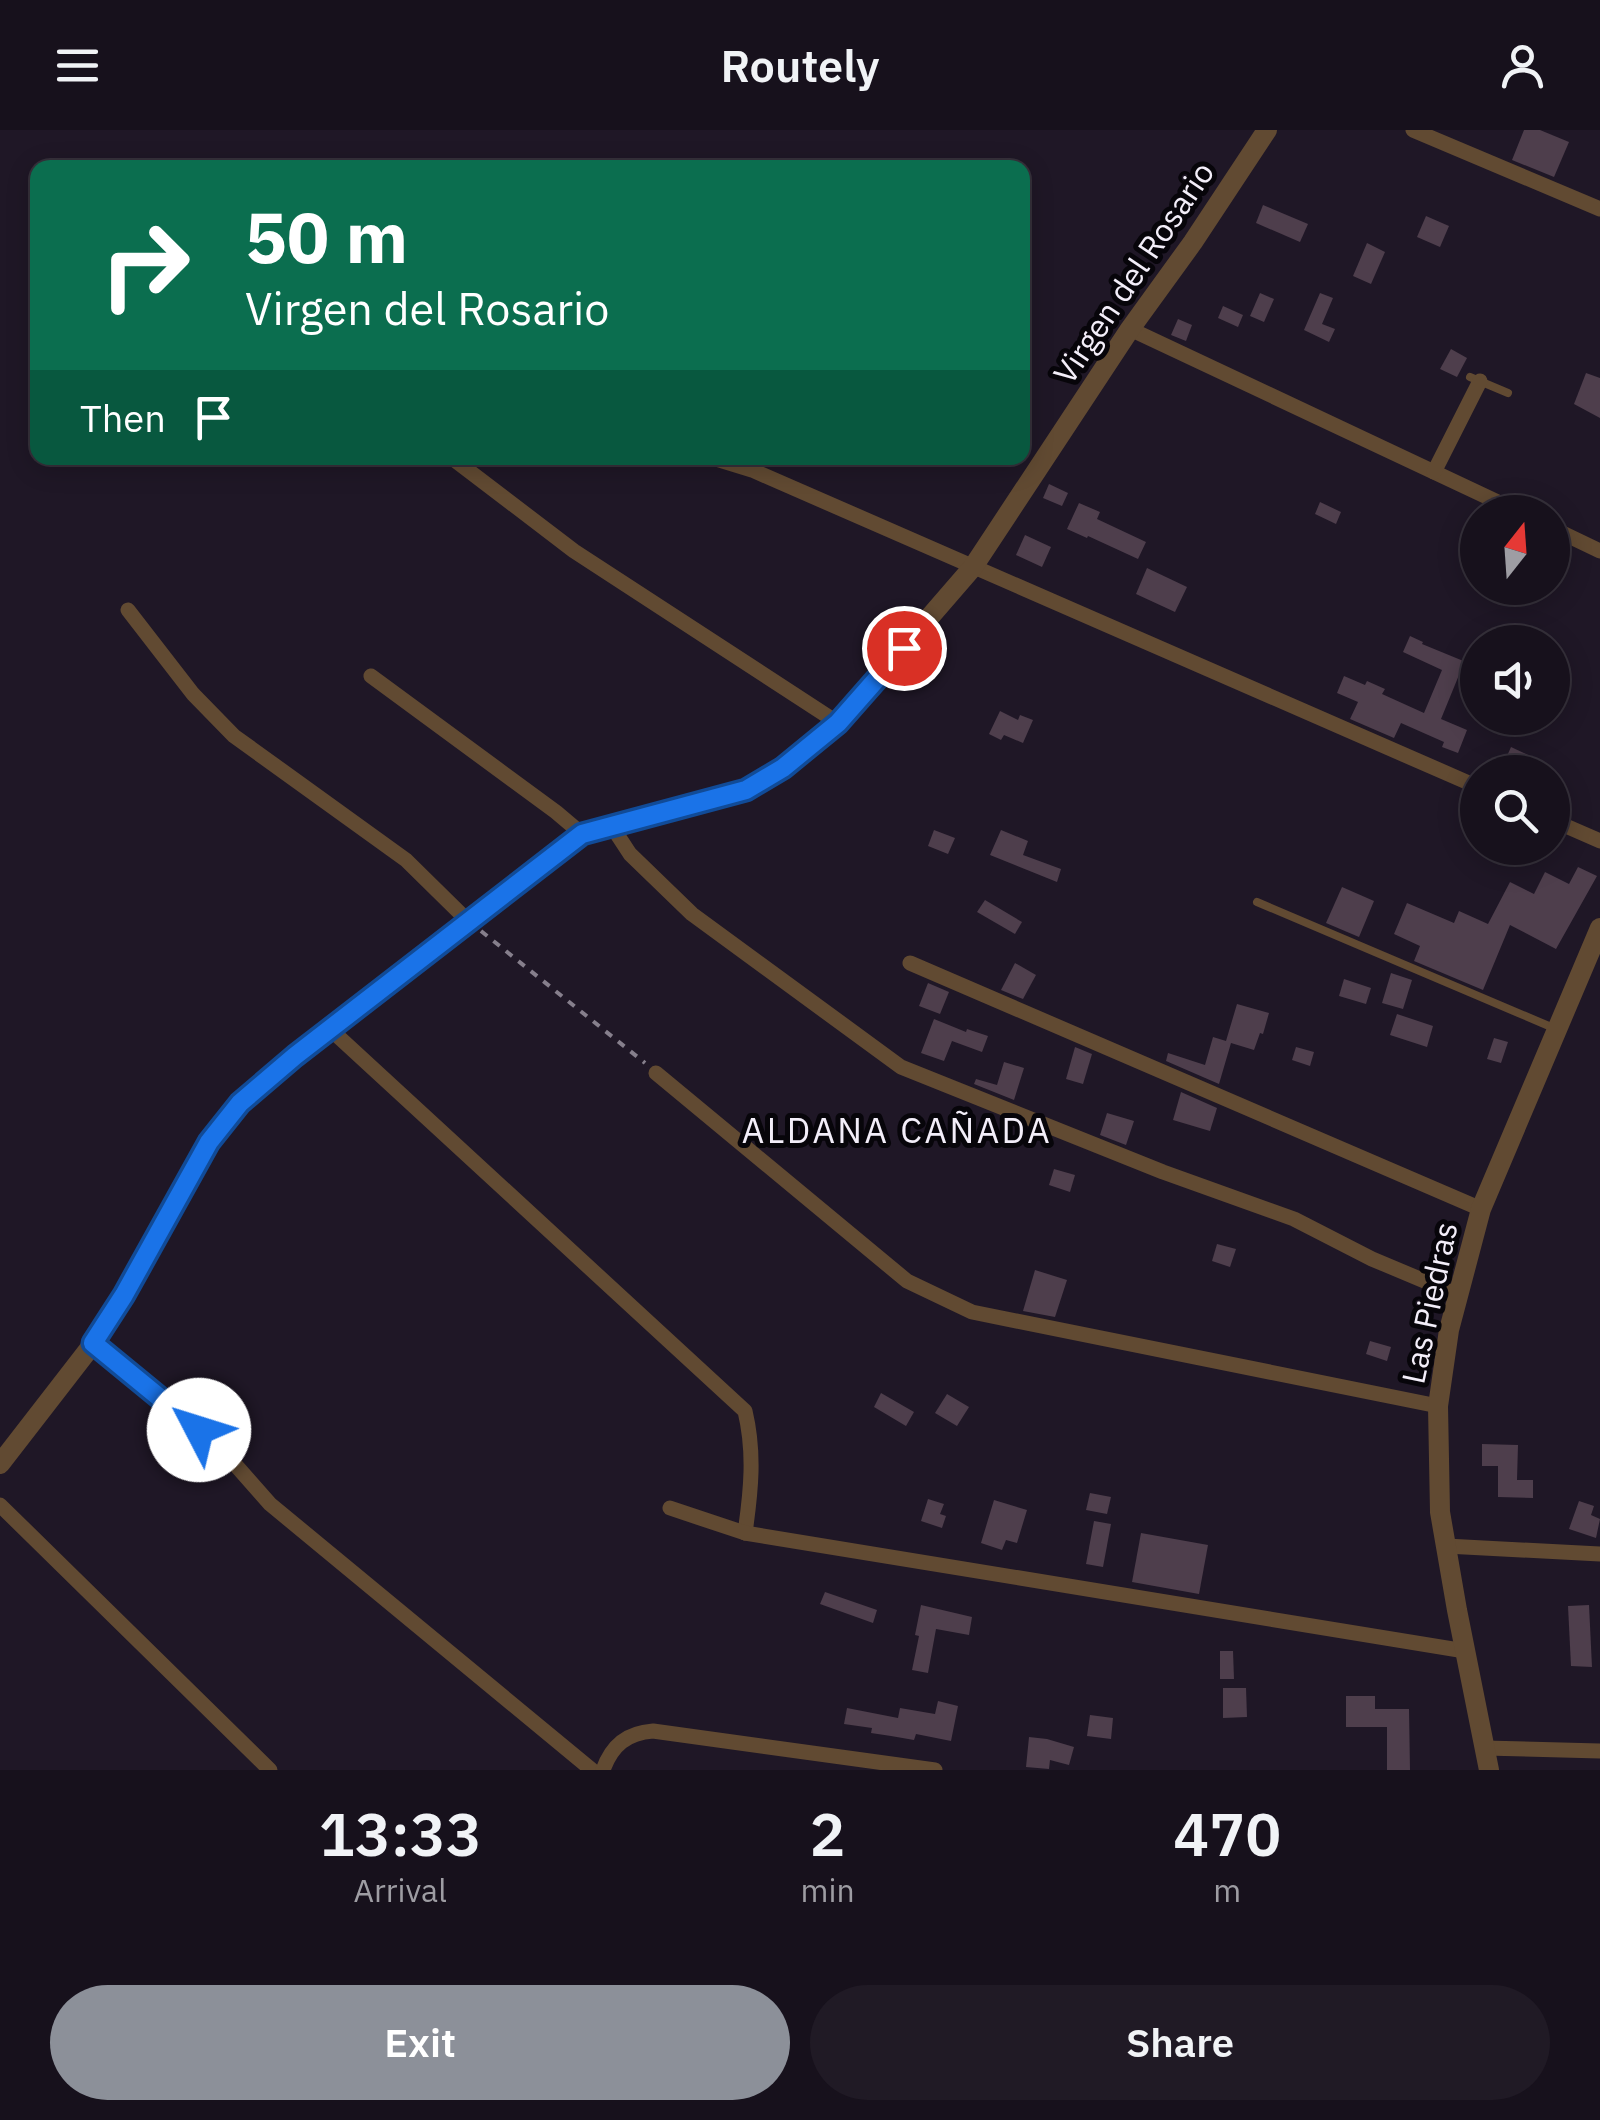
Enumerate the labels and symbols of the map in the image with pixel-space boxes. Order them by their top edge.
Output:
street label: Virgen del Rosario [1043,153,1223,392]
north arrow [1460,495,1570,605]
pin [862,606,947,691]
district label: ALDANA CAÑADA [742,1107,1052,1153]
street label: Las Piedras [1391,1218,1467,1387]
position arrow [147,1378,251,1482]

